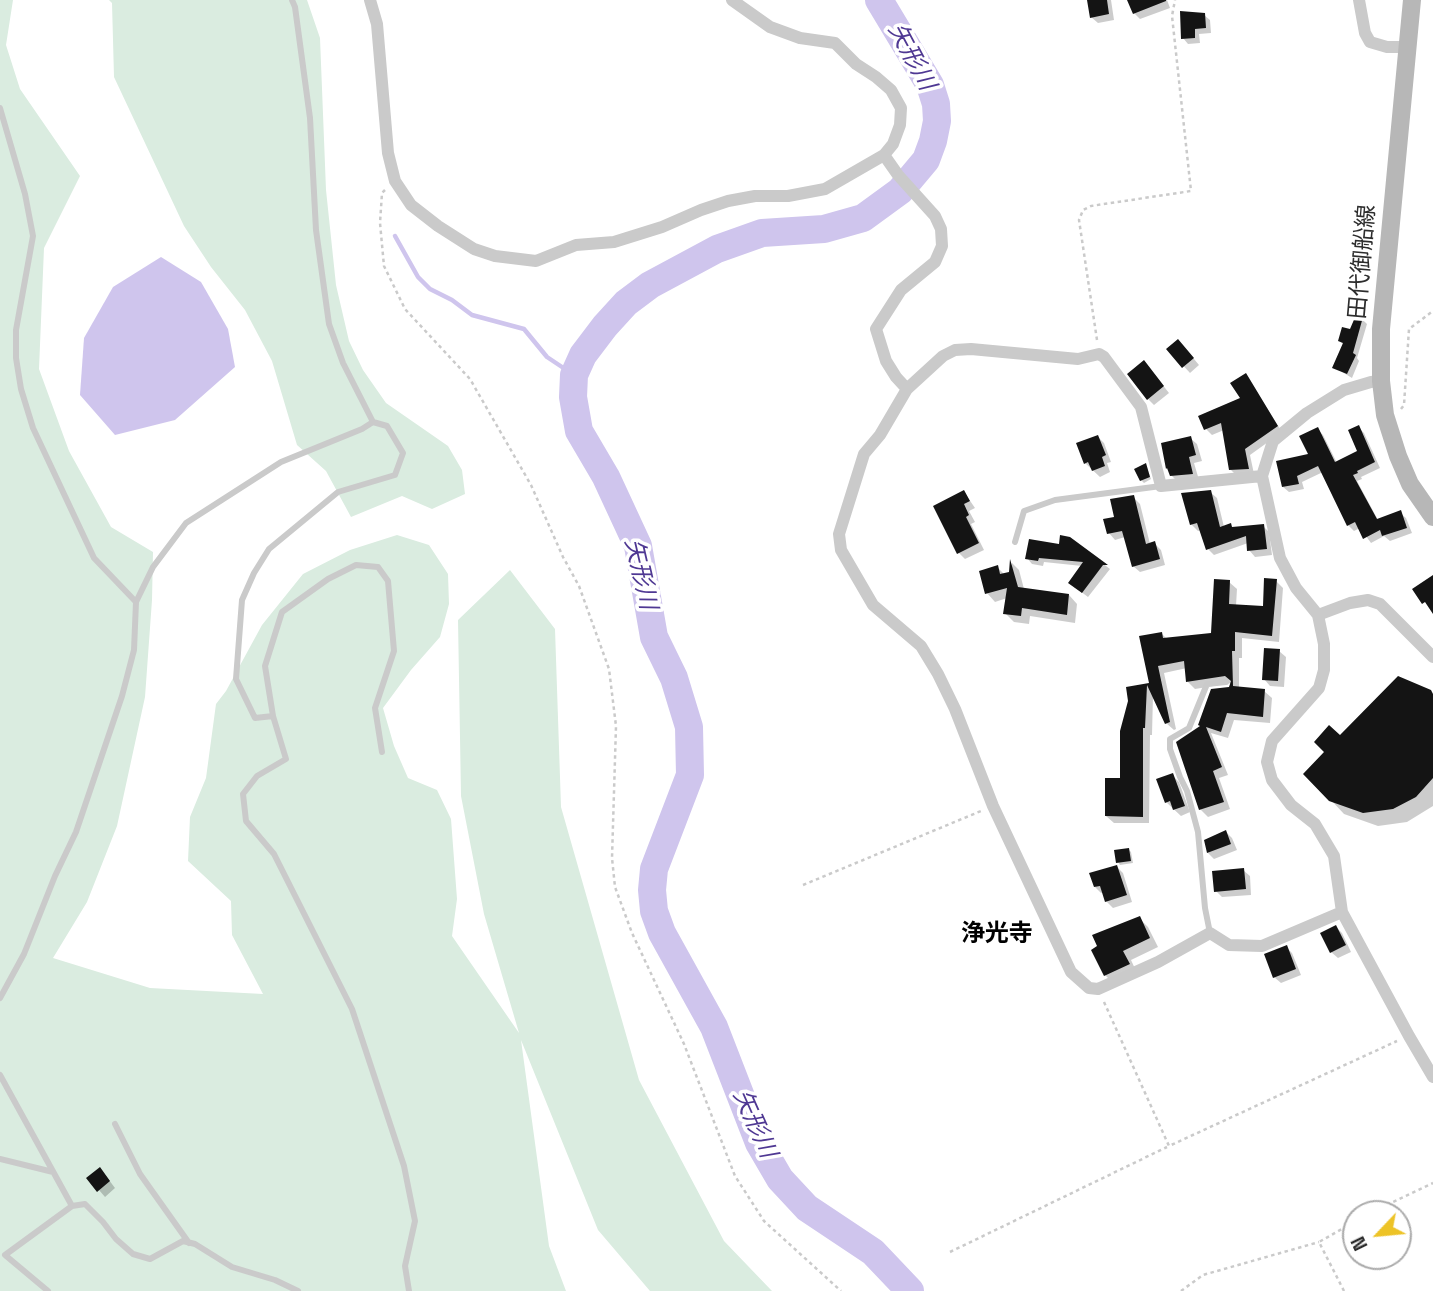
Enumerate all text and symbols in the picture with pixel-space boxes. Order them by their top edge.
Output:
water label: 矢形川 [881,18,941,96]
street label: 田代御船線 [1344,204,1382,320]
water label: 矢形川 [618,536,662,612]
district label: 浄光寺 [961,920,1033,948]
water label: 矢形川 [726,1085,782,1163]
north arrow [1342,1200,1412,1270]
text: N [1345,1232,1374,1255]

